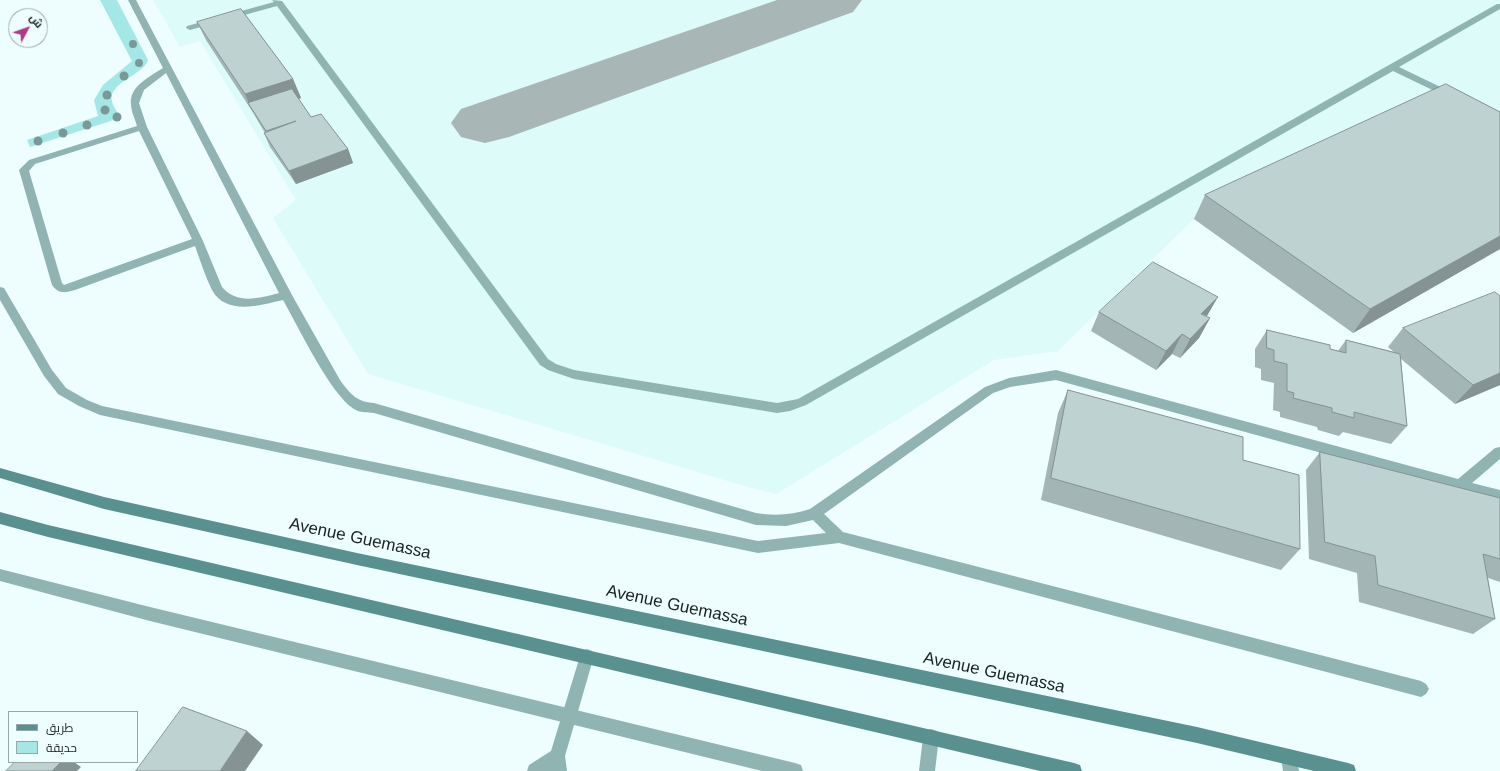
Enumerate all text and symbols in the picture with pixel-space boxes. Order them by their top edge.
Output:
north arrow [8,8,48,48]
text: ش [27,12,45,30]
street label: Avenue Guemassa [287,514,433,564]
street label: Avenue Guemassa [604,581,750,631]
street label: Avenue Guemassa [921,648,1067,698]
legend [8,711,138,763]
text: طريق [46,721,73,735]
text: حديقة [46,741,77,755]

